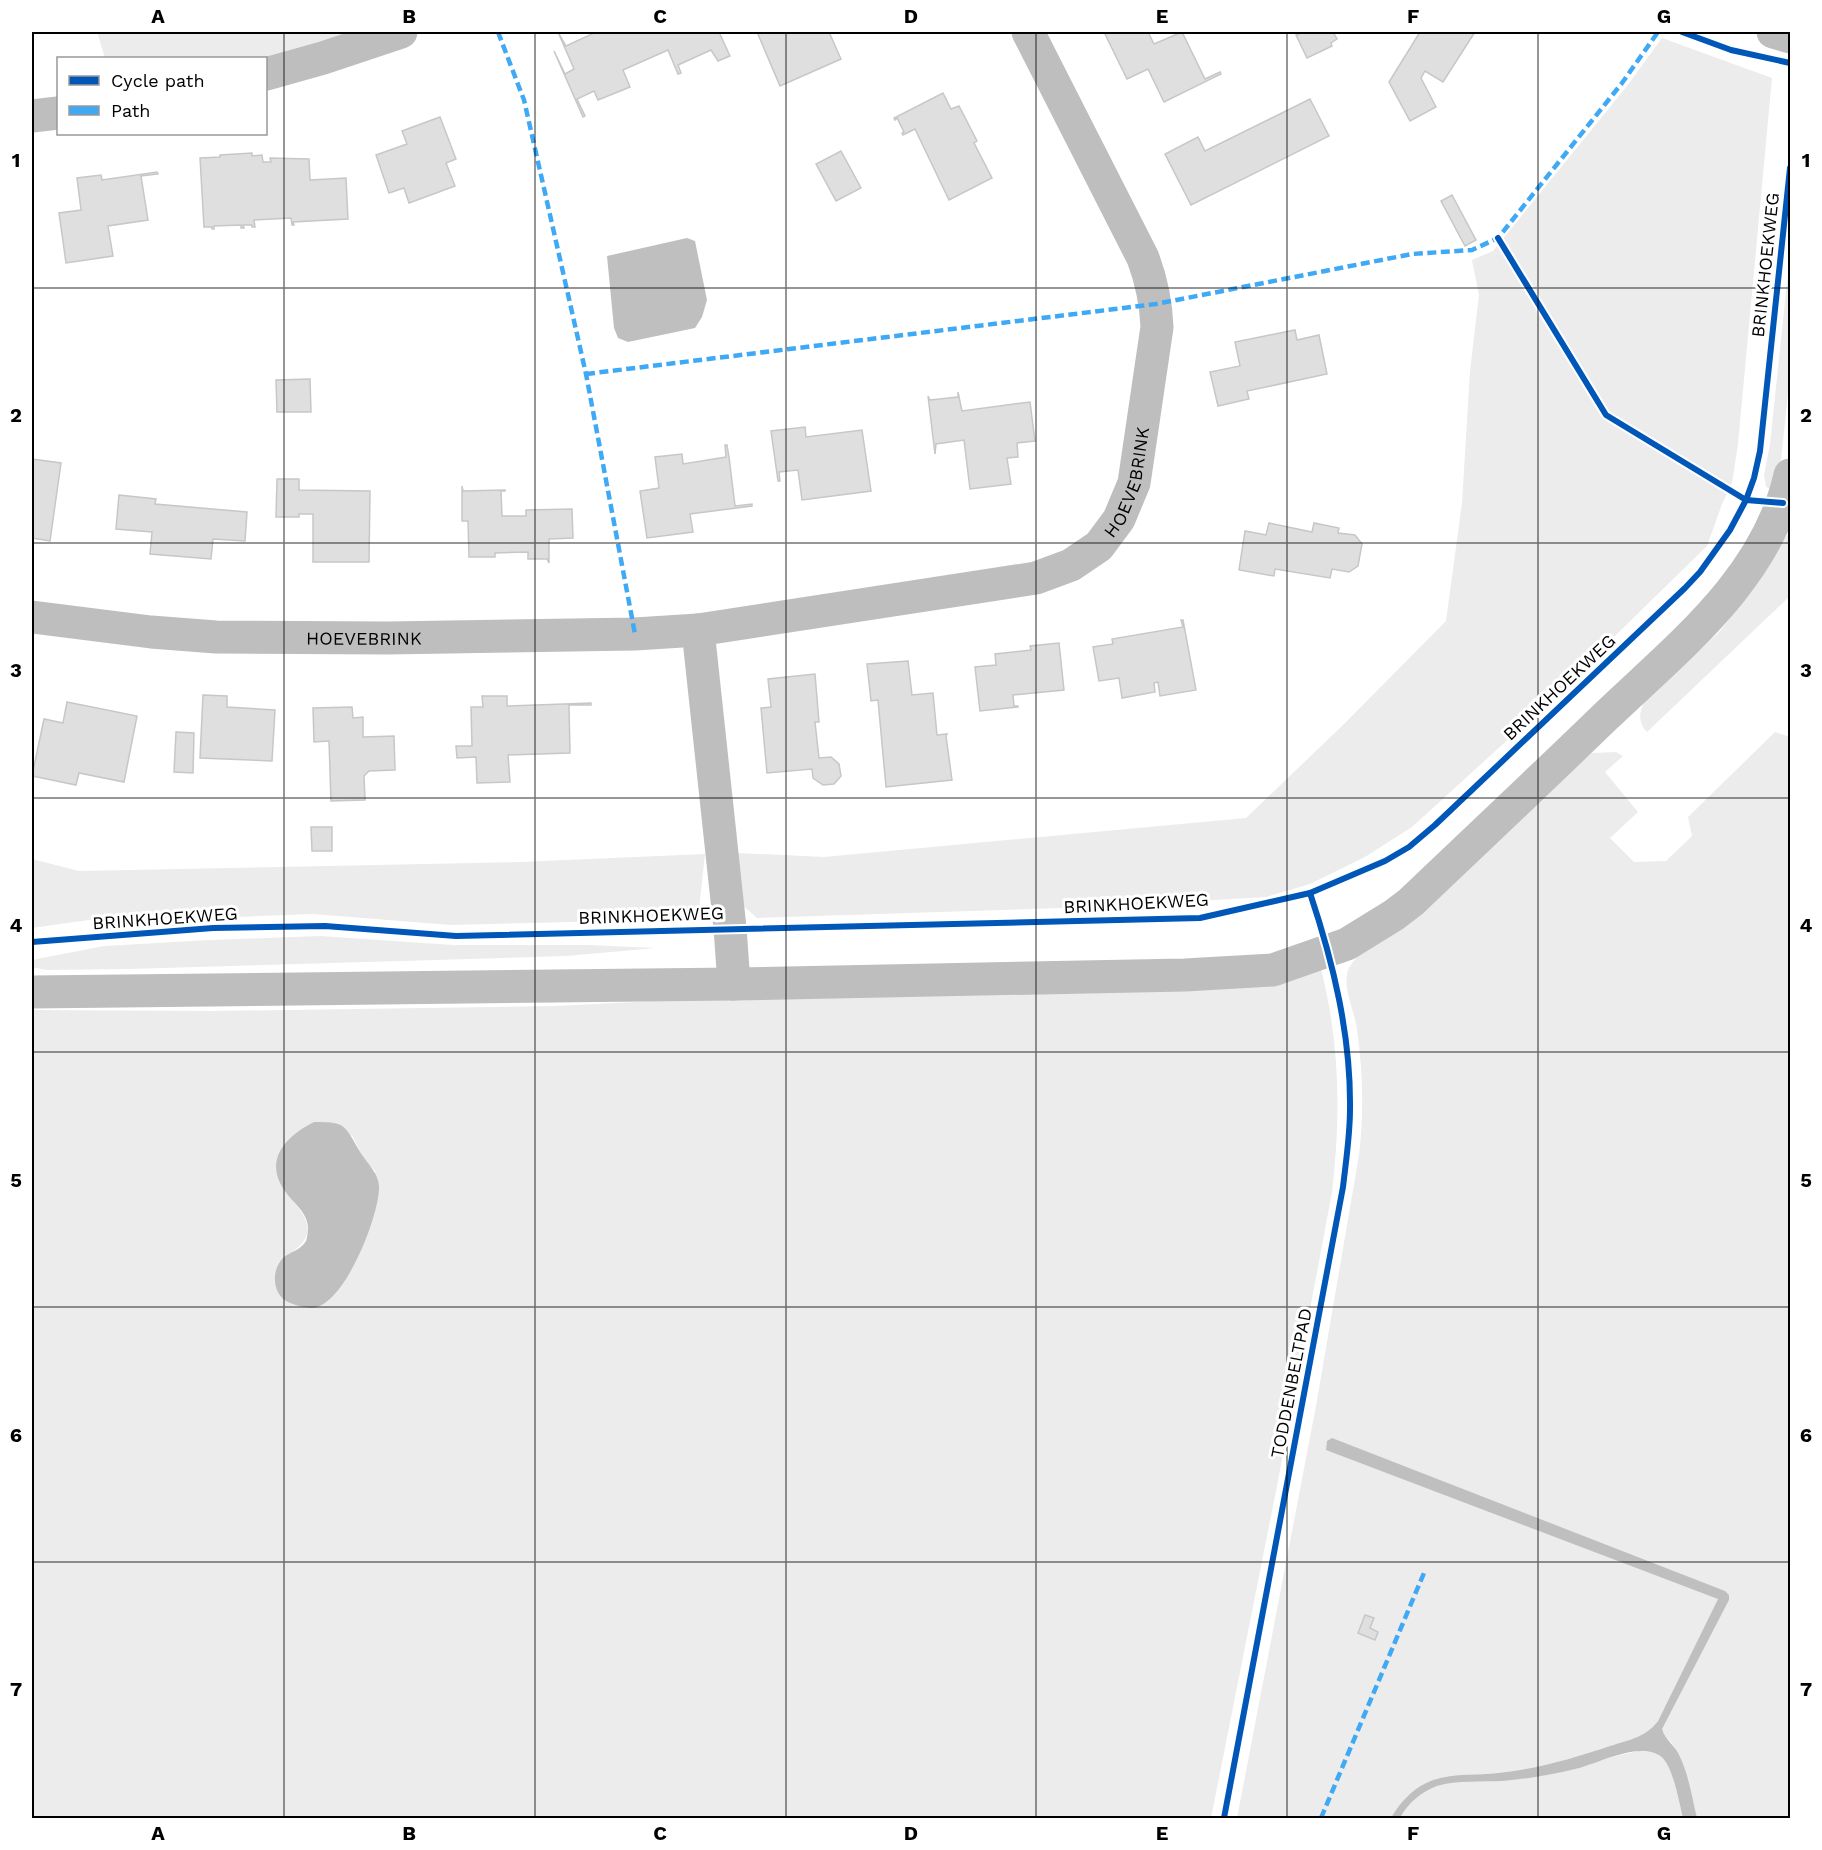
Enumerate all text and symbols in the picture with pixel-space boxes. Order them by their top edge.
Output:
text: A [151,4,165,28]
text: B [402,4,416,28]
text: C [653,4,667,28]
text: D [904,4,918,28]
text: E [1156,4,1168,28]
text: F [1407,4,1419,28]
text: G [1657,4,1671,28]
legend [57,57,267,135]
text: Cycle path [111,70,205,91]
text: Path [111,100,151,121]
text: 1 [12,148,20,172]
text: 1 [1802,148,1810,172]
street label: BRINKHOEKWEG [1747,192,1783,338]
text: 2 [10,403,22,427]
text: 2 [1800,403,1812,427]
street label: HOEVEBRINK [1099,425,1153,541]
street label: HOEVEBRINK [306,627,422,649]
street label: BRINKHOEKWEG [1499,630,1619,744]
text: 3 [10,658,22,682]
text: 3 [1800,658,1812,682]
street label: BRINKHOEKWEG [1063,889,1209,917]
street label: BRINKHOEKWEG [92,902,238,934]
street label: BRINKHOEKWEG [578,902,724,928]
text: 4 [10,913,23,937]
text: 4 [1800,913,1813,937]
text: 5 [10,1168,22,1192]
text: 5 [1800,1168,1812,1192]
street label: TODDENBELTPAD [1266,1306,1316,1460]
text: 6 [10,1423,22,1447]
text: 6 [1800,1423,1812,1447]
text: 7 [10,1677,22,1701]
text: 7 [1800,1677,1812,1701]
text: A [151,1821,165,1845]
text: B [402,1821,416,1845]
text: C [653,1821,667,1845]
text: D [904,1821,918,1845]
text: E [1156,1821,1168,1845]
text: F [1407,1821,1419,1845]
text: G [1657,1821,1671,1845]

